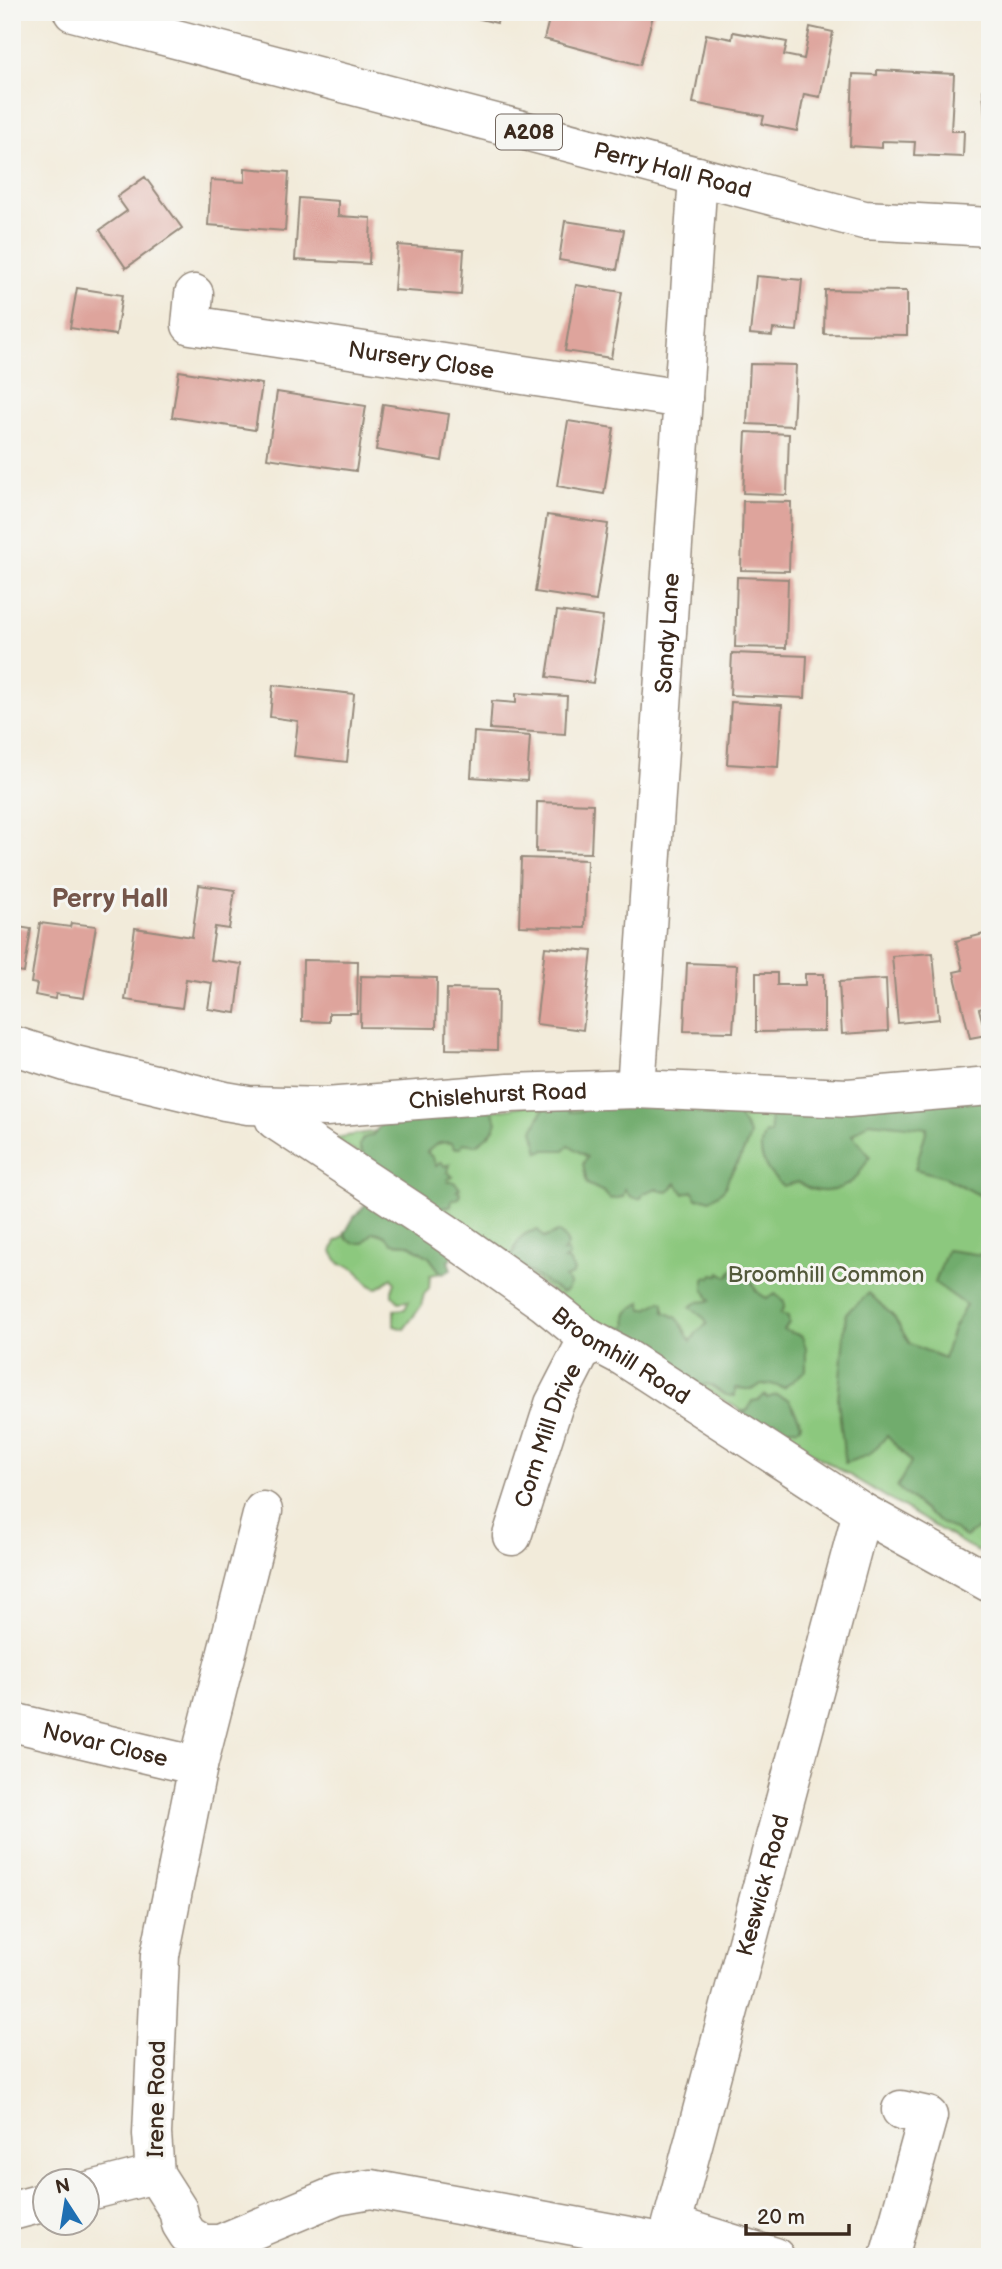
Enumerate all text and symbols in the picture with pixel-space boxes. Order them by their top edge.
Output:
road number: A208 [496,114,562,150]
street label: Perry Hall Road [590,136,754,205]
street label: Nursery Close [346,336,496,385]
street label: Sandy Lane [650,572,686,694]
district label: Perry Hall [52,884,168,915]
street label: Chislehurst Road [408,1078,587,1116]
park label: Broomhill Common [728,1261,924,1289]
street label: Broomhill Road [546,1301,695,1411]
street label: Corn Mill Drive [509,1358,588,1511]
street label: Novar Close [40,1717,171,1773]
street label: Keswick Road [731,1811,796,1959]
street label: Irene Road [142,2040,172,2158]
north arrow [32,2168,102,2238]
text: N [53,2174,72,2200]
scale bar [746,2192,850,2236]
text: 20 m [757,2205,805,2230]

